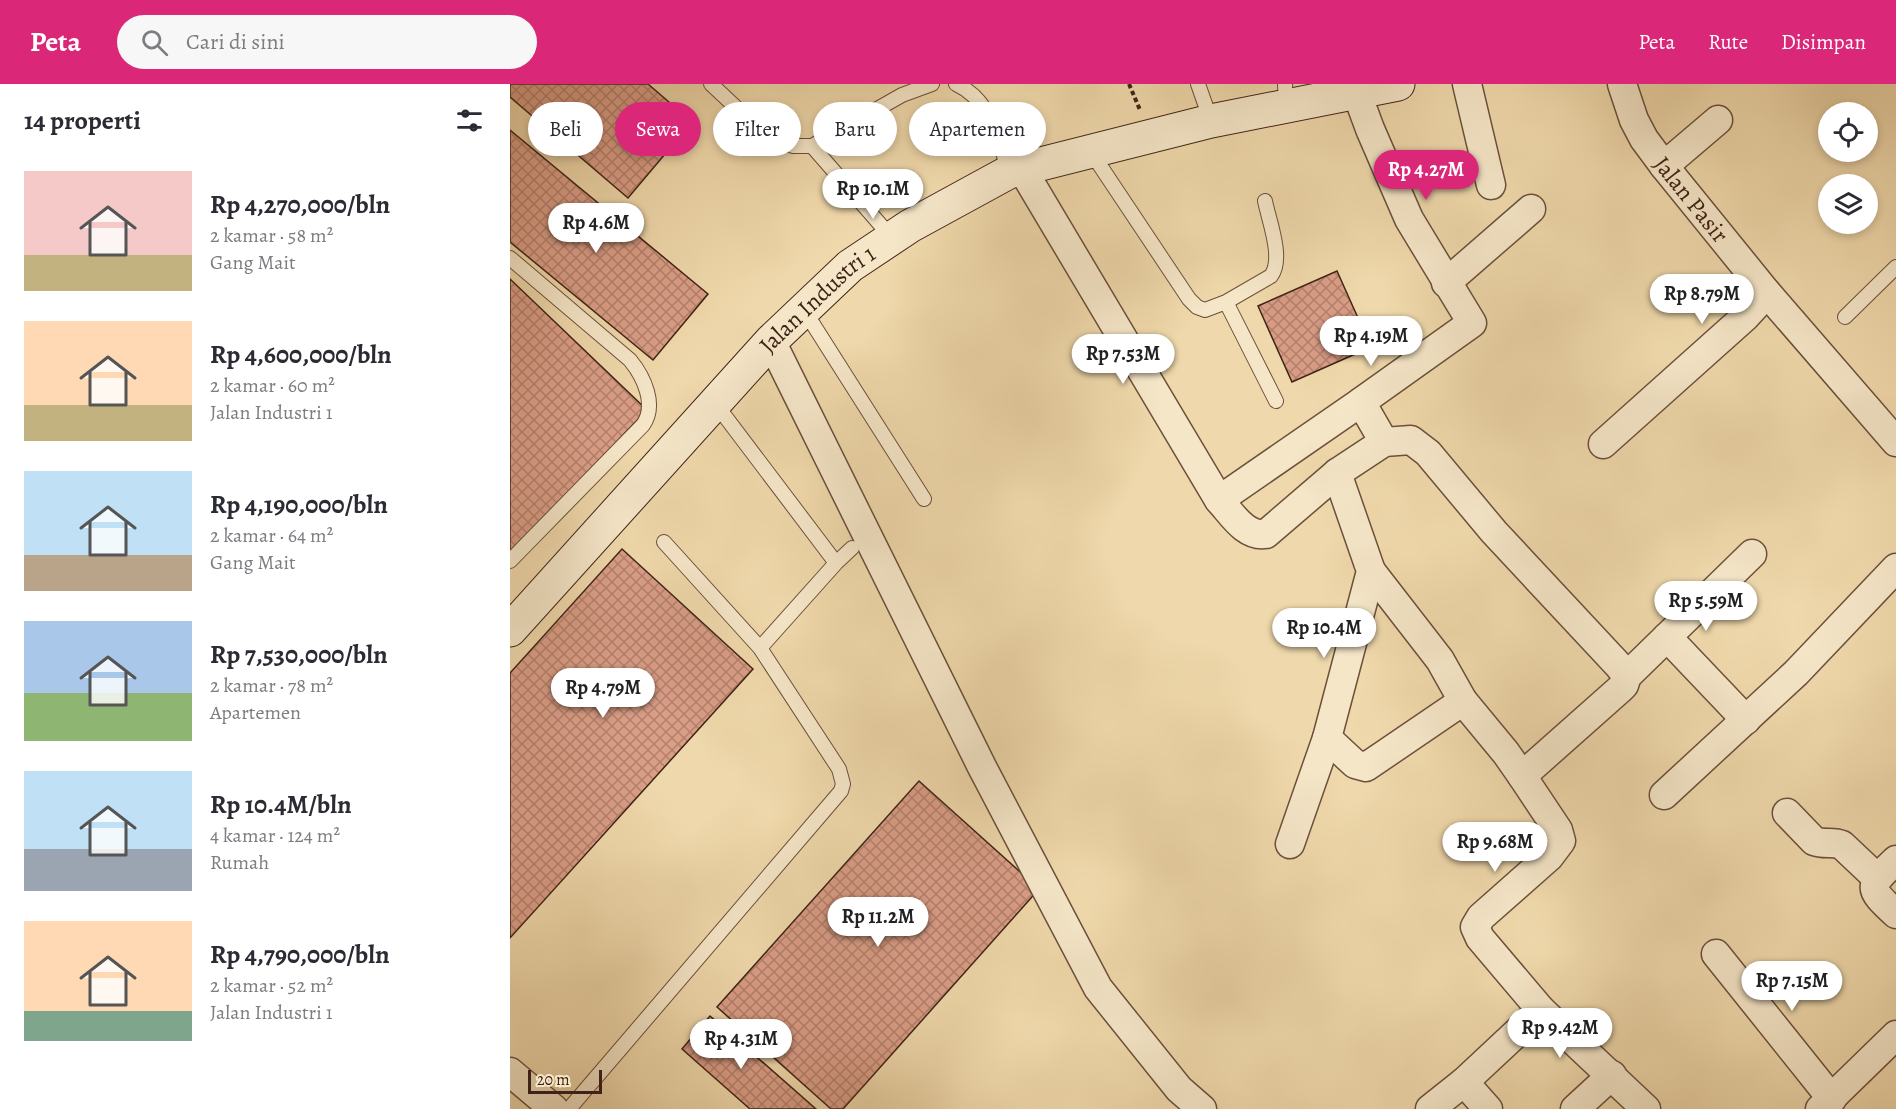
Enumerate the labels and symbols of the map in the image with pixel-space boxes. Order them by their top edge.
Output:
pin: Rp 4.27M [1364,150,1488,201]
street label: Jalan Pasir [1646,150,1736,249]
pin: Rp 10.1M [811,169,935,220]
pin: Rp 4.6M [541,203,651,254]
street label: Jalan Industri 1 [752,238,882,360]
pin: Rp 8.79M [1640,274,1764,325]
pin: Rp 4.19M [1309,316,1433,367]
pin: Rp 7.53M [1061,334,1185,385]
pin: Rp 5.59M [1644,581,1768,632]
pin: Rp 10.4M [1262,608,1386,659]
pin: Rp 4.79M [541,668,665,719]
pin: Rp 9.68M [1433,822,1557,873]
pin: Rp 11.2M [816,897,940,948]
pin: Rp 7.15M [1730,961,1854,1012]
pin: Rp 9.42M [1498,1008,1622,1059]
pin: Rp 4.31M [679,1019,803,1070]
scale bar [528,1067,602,1094]

